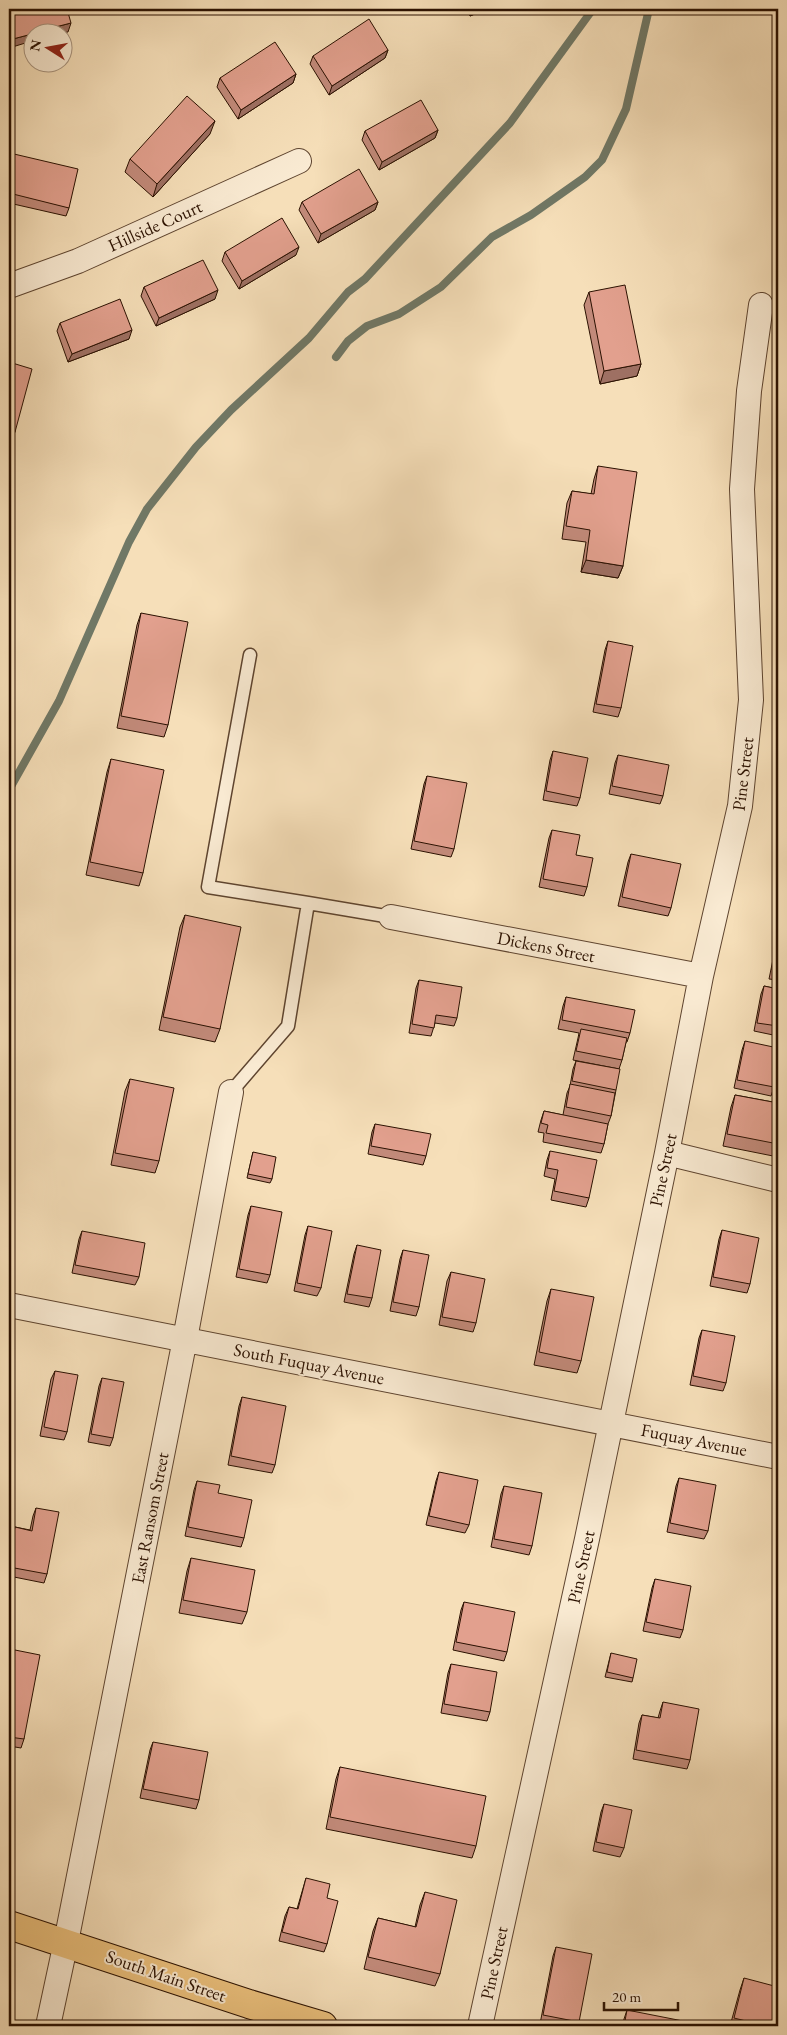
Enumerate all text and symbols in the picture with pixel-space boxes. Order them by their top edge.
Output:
north arrow [22,22,72,72]
text: N [25,38,45,53]
street label: Hillside Court [104,194,206,256]
street label: Pine Street [727,735,758,812]
street label: Dickens Street [495,926,597,967]
street label: Pine Street [644,1131,682,1208]
street label: South Fuquay Avenue [232,1338,386,1389]
street label: Fuquay Avenue [639,1418,749,1461]
street label: East Ransom Street [125,1450,174,1586]
street label: Pine Street [562,1528,600,1605]
street label: Pine Street [475,1924,513,2001]
street label: South Main Street [103,1944,230,2007]
scale bar [604,1980,678,2012]
text: 20 m [612,1987,641,2006]

